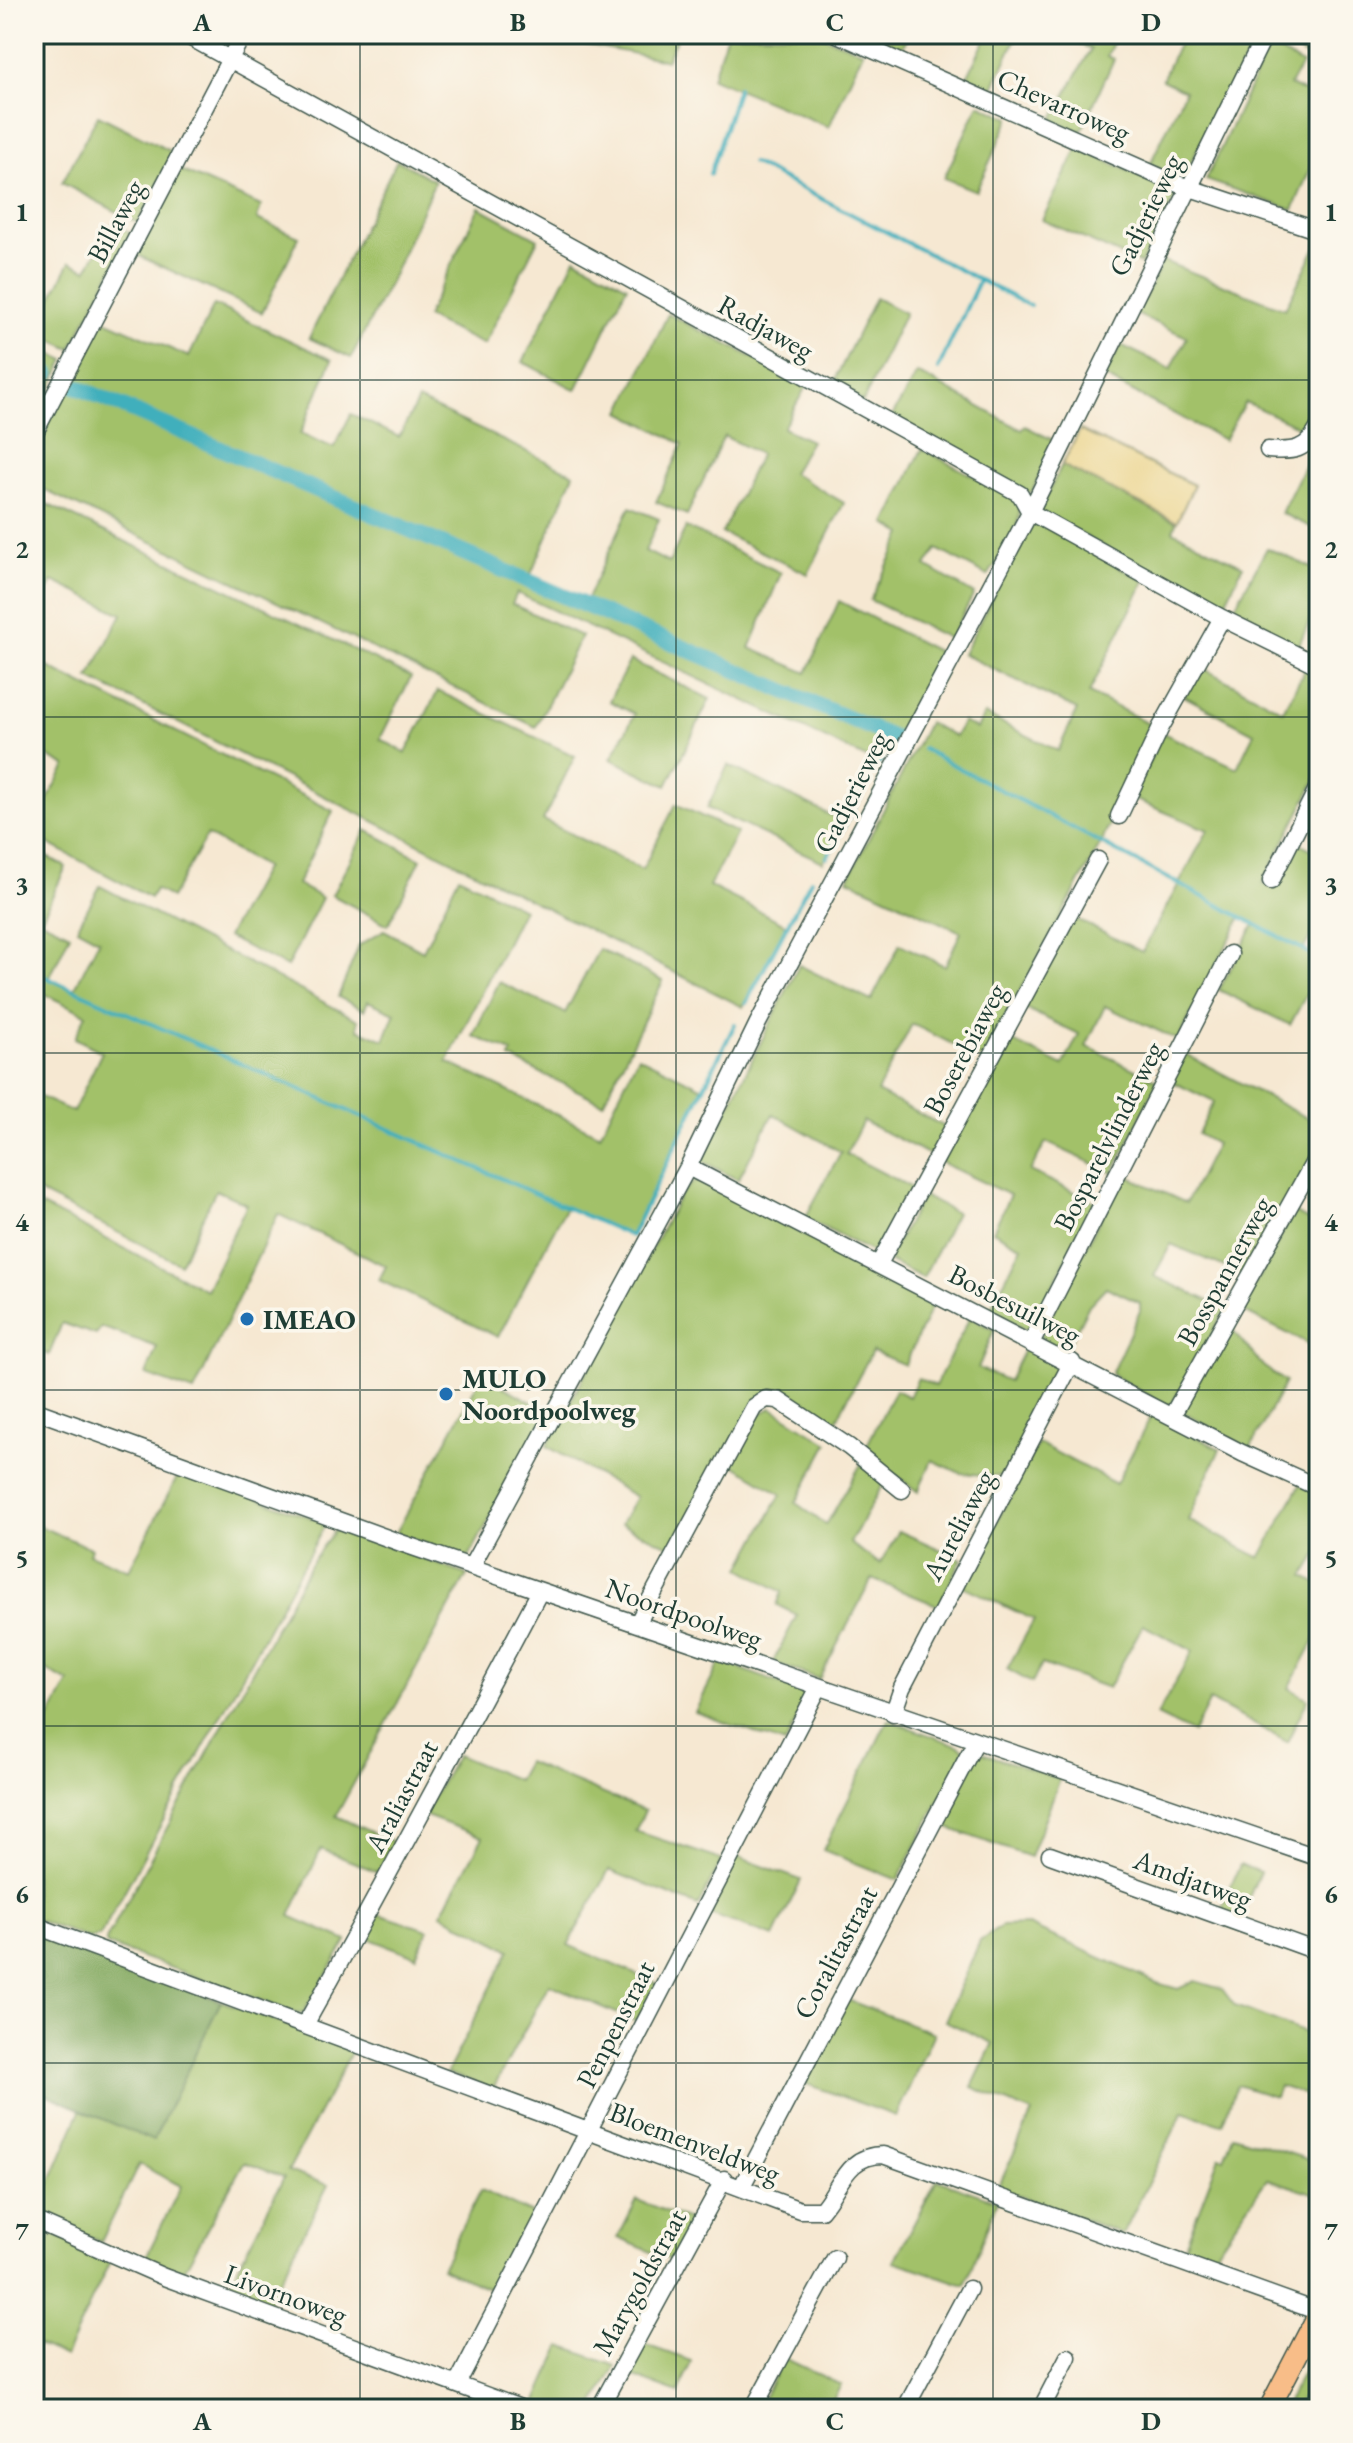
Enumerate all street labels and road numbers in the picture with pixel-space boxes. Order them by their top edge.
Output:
street label: Chevarroweg [992,60,1137,151]
street label: Gadjerieweg [1100,147,1190,282]
street label: Billaweg [78,173,152,269]
street label: Radjaweg [712,286,821,368]
street label: Gadjerieweg [805,724,897,859]
street label: Boserebiaweg [914,976,1014,1121]
street label: Bosparelvlinderweg [1045,1034,1172,1237]
street label: Bosspannerweg [1168,1189,1280,1352]
street label: Bosbesuilweg [943,1255,1088,1353]
street label: Aureliaweg [913,1463,1002,1587]
street label: Noordpoolweg [601,1569,768,1657]
street label: Araliastraat [356,1733,446,1860]
street label: Amdjatweg [1128,1841,1258,1917]
street label: Coralitastraat [785,1879,885,2025]
street label: Penpenstraat [568,1954,663,2094]
street label: Bloemenveldweg [605,2093,786,2191]
street label: Marygoldstraat [584,2202,694,2362]
street label: Livornoweg [220,2255,353,2333]

